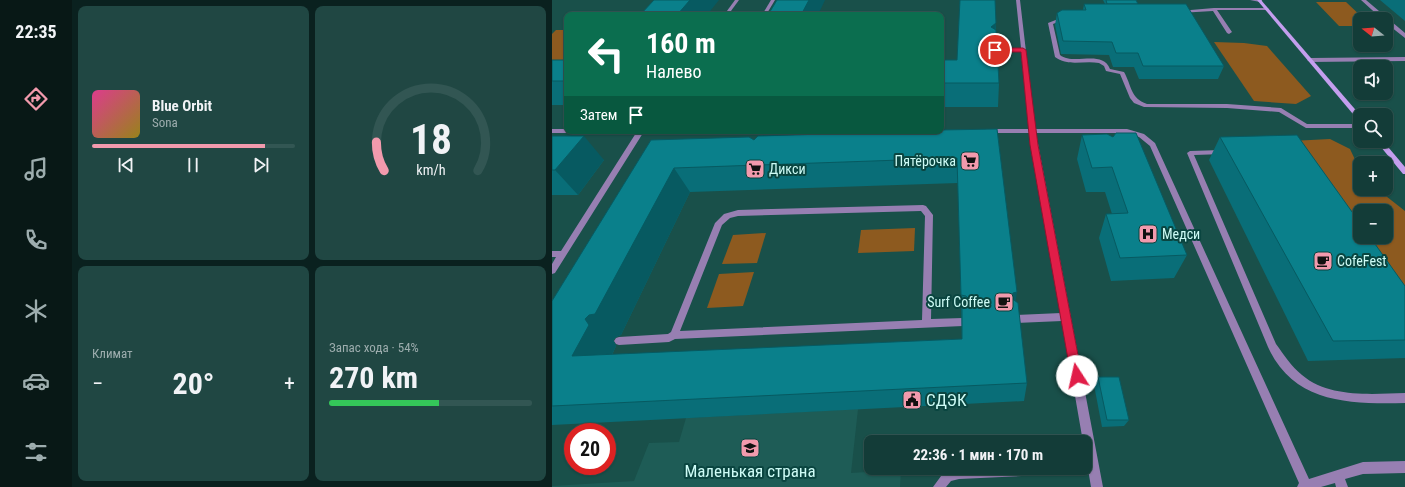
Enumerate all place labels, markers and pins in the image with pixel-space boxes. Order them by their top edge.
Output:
pin [978,33,1012,67]
supermarket icon: Пятёрочка [959,150,981,172]
place label: Пятёрочка [895,153,956,169]
supermarket icon: Дикси [744,158,766,180]
place label: Дикси [769,161,806,177]
hospital icon: Медси [1137,223,1159,245]
place label: Медси [1162,226,1200,242]
cafe icon: CofeFest [1312,250,1334,272]
place label: CofeFest [1337,253,1386,269]
cafe icon: Surf Coffee [993,291,1015,313]
place label: Surf Coffee [927,294,990,310]
public building icon: СДЭК [901,389,923,411]
place label: СДЭК [926,390,967,410]
school or university icon: Маленькая страна [739,437,761,459]
place label: Маленькая страна [684,461,816,481]

